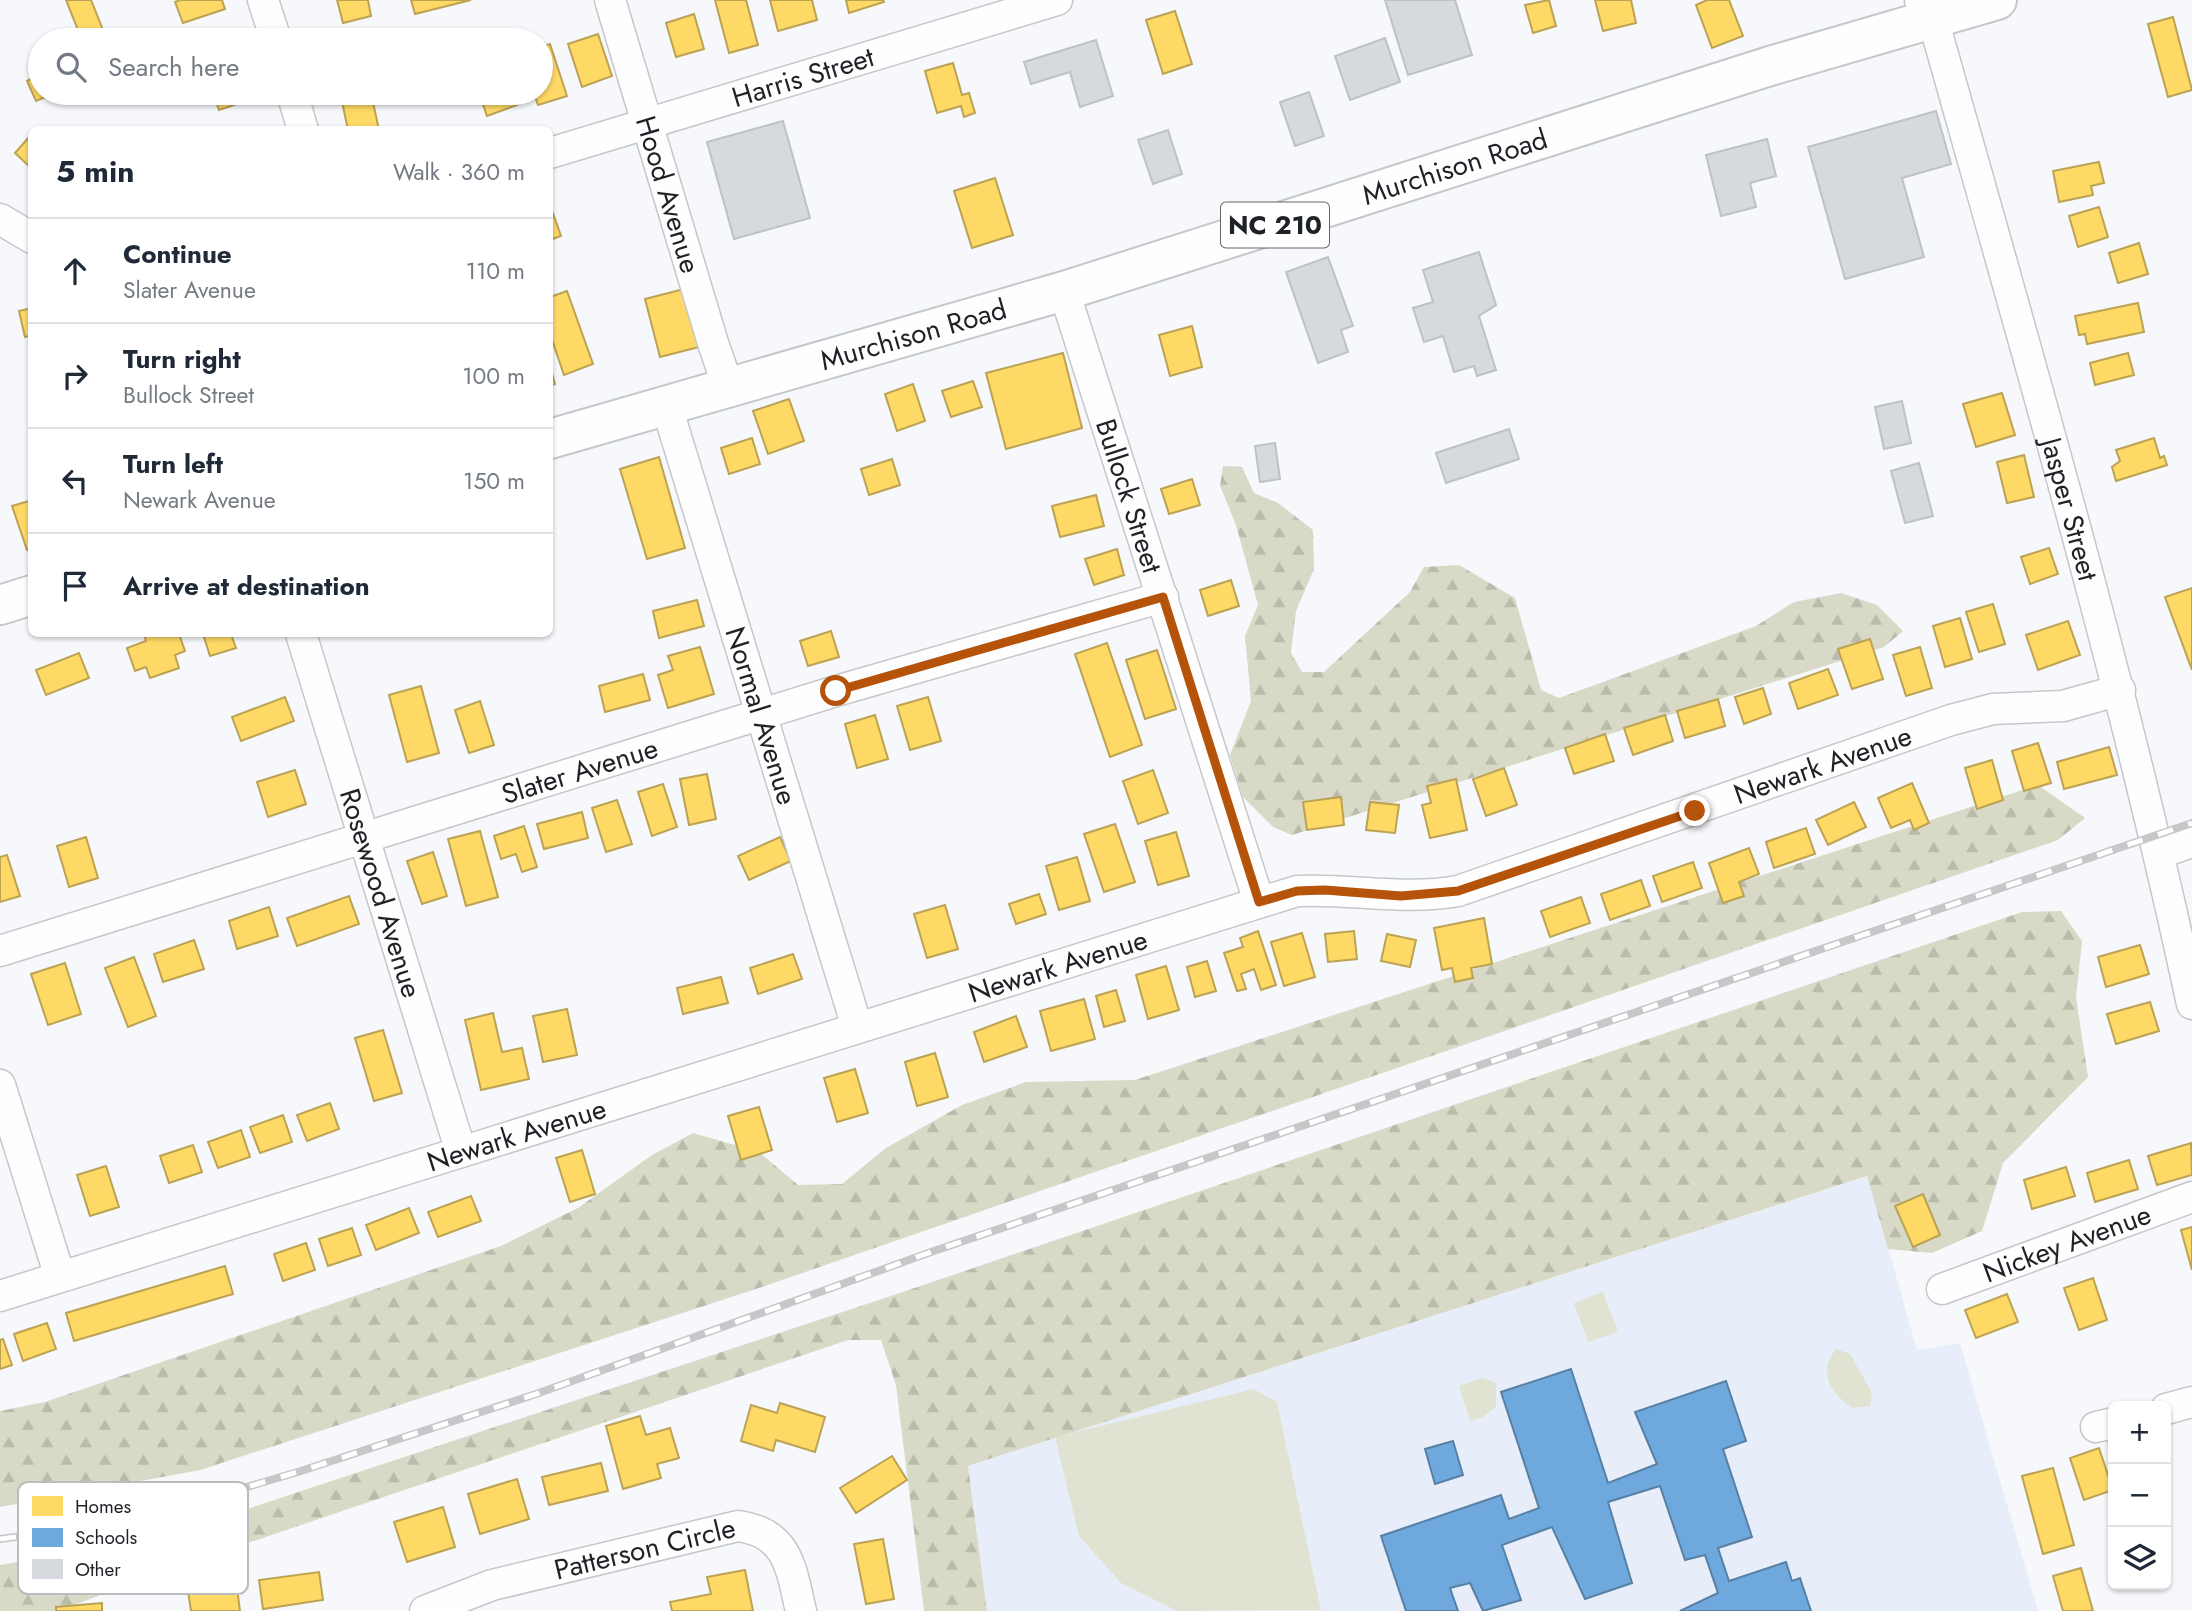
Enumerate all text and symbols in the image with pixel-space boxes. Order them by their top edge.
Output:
search box [28,28,553,105]
street label: Harris Street [727,36,879,118]
icon: search [52,48,90,86]
text: Search here [108,48,240,86]
street label: Hood Avenue [625,111,711,278]
street label: Murchison Road [1357,118,1552,215]
text: 5 min [56,150,134,193]
text: Walk · 360 m [393,155,525,189]
road number: NC 210 [1221,202,1329,248]
text: Continue [123,235,232,273]
icon: ahead [56,252,94,290]
text: 110 m [466,254,525,288]
text: Slater Avenue [123,273,256,307]
street label: Murchison Road [815,288,1011,381]
text: Turn right [123,340,241,378]
icon: right [56,357,94,395]
text: 100 m [462,359,525,393]
text: Bullock Street [123,378,254,412]
street label: Bullock Street [1086,414,1173,578]
street label: Jasper Street [2030,429,2109,586]
text: Turn left [123,445,223,483]
icon: left [56,462,94,500]
text: 150 m [463,464,525,498]
text: Newark Avenue [123,483,276,517]
icon: arrive [56,567,94,605]
text: Arrive at destination [123,567,370,605]
street label: Normal Avenue [715,622,808,810]
route start [820,675,851,706]
street label: Newark Avenue [1728,715,1917,814]
street label: Slater Avenue [496,727,663,814]
street label: Rosewood Avenue [329,783,433,1003]
route end [1679,795,1710,826]
street label: Newark Avenue [963,918,1152,1013]
street label: Newark Avenue [422,1087,611,1182]
street label: Nickey Avenue [1977,1193,2157,1293]
map controls [2108,1401,2171,1590]
button: + [2108,1401,2171,1464]
button: − [2108,1464,2171,1527]
legend [18,1482,248,1594]
text: Homes [75,1493,132,1520]
street label: Patterson Circle [550,1507,740,1590]
text: Schools [75,1524,138,1551]
button: layers [2108,1527,2171,1590]
text: Other [75,1556,121,1583]

